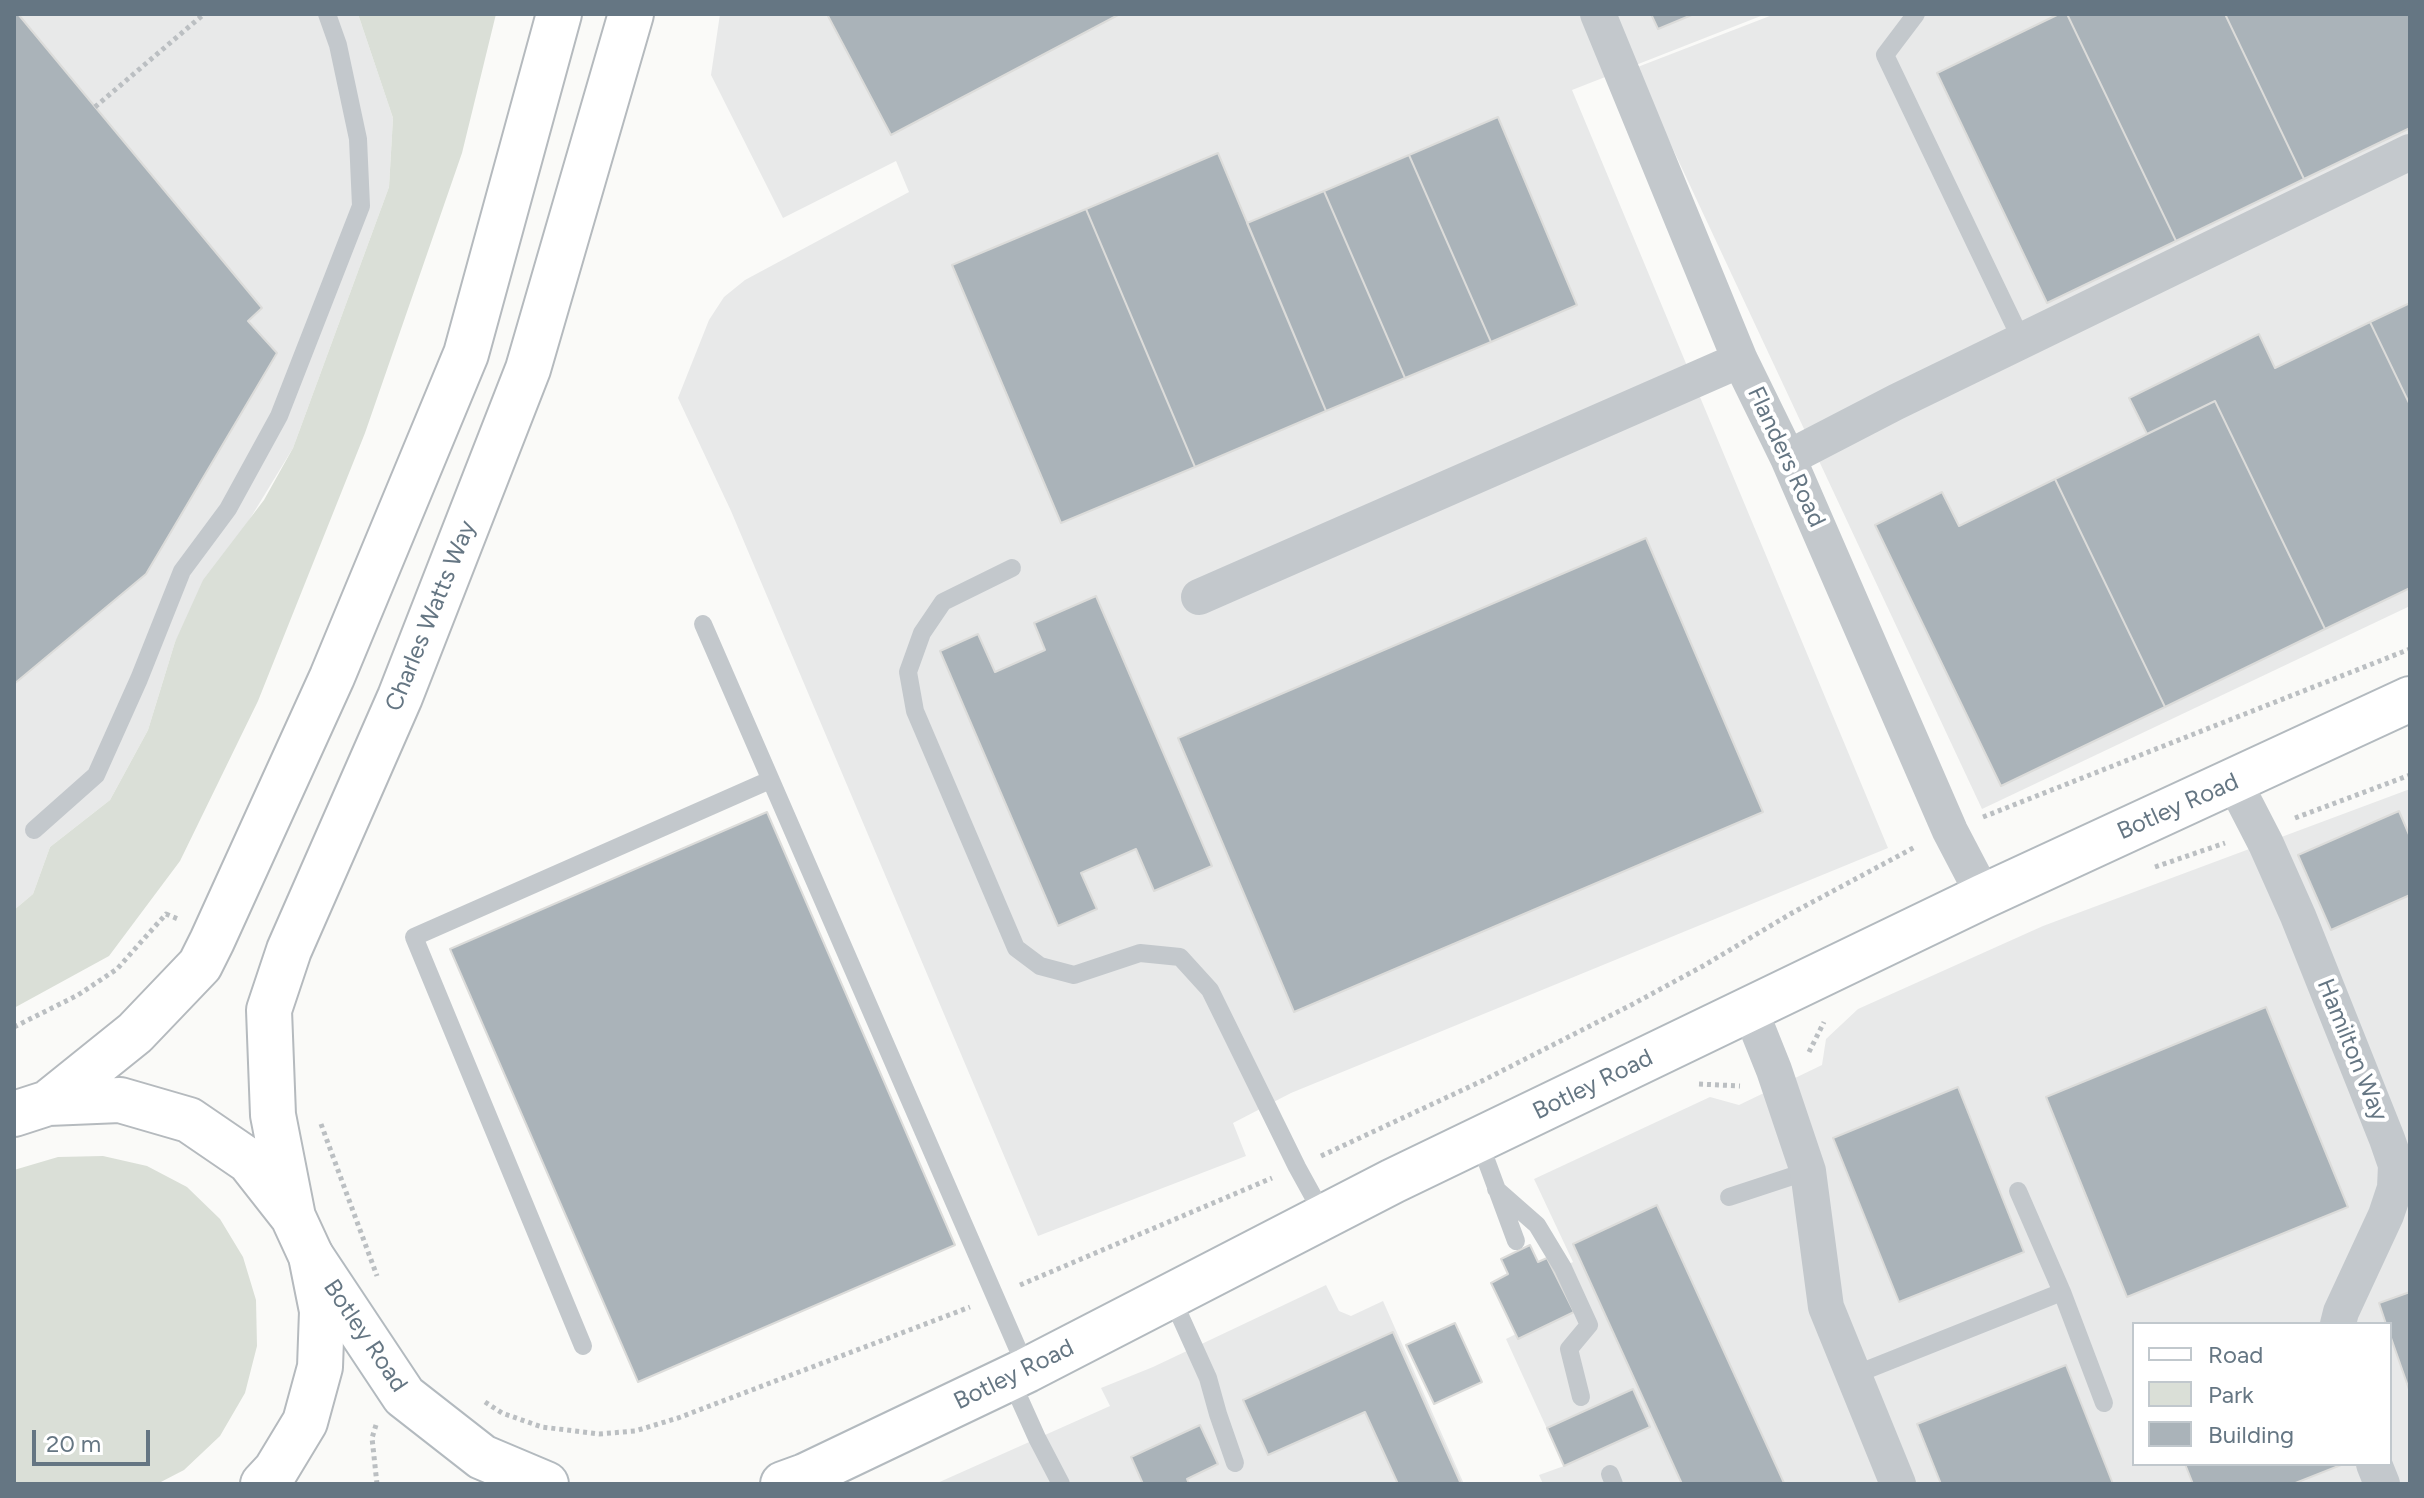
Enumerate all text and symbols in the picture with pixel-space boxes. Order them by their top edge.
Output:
street label: Flanders Road [1741,382,1831,532]
street label: Charles Watts Way [380,517,482,715]
street label: Botley Road [2113,768,2243,846]
street label: Hamilton Way [2310,975,2394,1125]
street label: Botley Road [1528,1044,1658,1126]
street label: Botley Road [317,1274,413,1398]
legend [2132,1322,2392,1466]
street label: Botley Road [949,1334,1079,1416]
text: Road [2208,1340,2263,1369]
text: Park [2208,1380,2254,1409]
scale bar [36,1414,154,1464]
text: Building [2208,1420,2294,1449]
text: 20 m [46,1429,101,1458]

